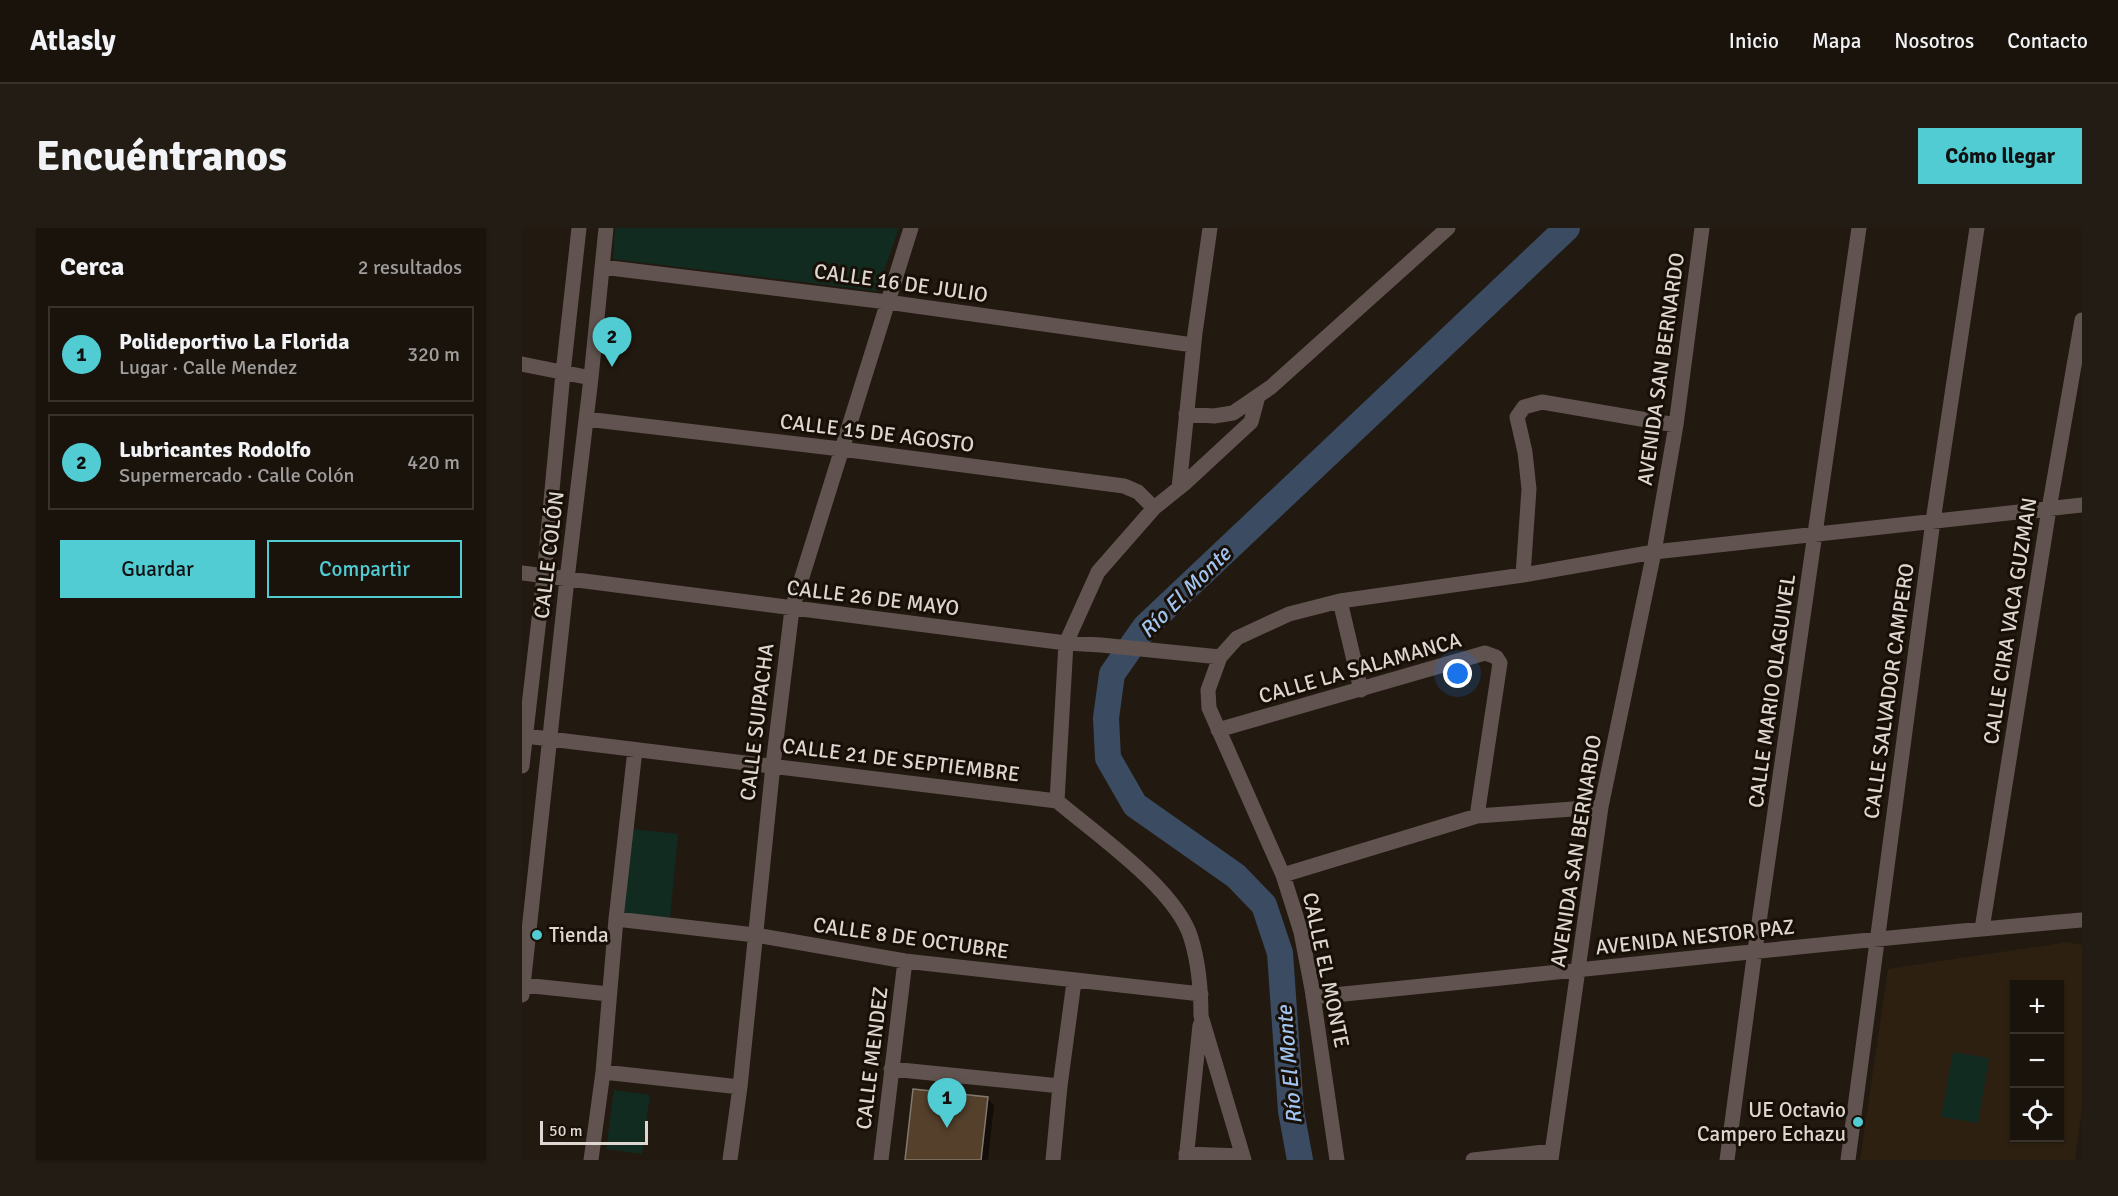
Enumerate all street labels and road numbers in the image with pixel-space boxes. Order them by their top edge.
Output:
street label: AVENIDA SAN BERNARDO [1632,251,1690,487]
street label: CALLE 16 DE JULIO [812,258,990,308]
street label: CALLE 15 DE AGOSTO [778,408,976,458]
street label: CALLE COLÓN [528,490,570,620]
street label: CALLE CIRA VACA GUZMAN [1978,496,2042,746]
street label: CALLE SALVADOR CAMPERO [1858,561,1920,821]
street label: CALLE MARIO OLAGUIVEL [1743,572,1801,810]
street label: CALLE 26 DE MAYO [785,575,961,621]
street label: CALLE LA SALAMANCA [1256,627,1464,709]
street label: CALLE SUIPACHA [734,642,780,802]
street label: CALLE 21 DE SEPTIEMBRE [781,733,1021,787]
street label: AVENIDA SAN BERNARDO [1545,733,1607,969]
street label: CALLE EL MONTE [1297,890,1355,1050]
street label: CALLE 8 DE OCTUBRE [811,911,1011,965]
street label: AVENIDA NESTOR PAZ [1594,914,1796,960]
street label: CALLE MENDEZ [850,985,894,1131]

